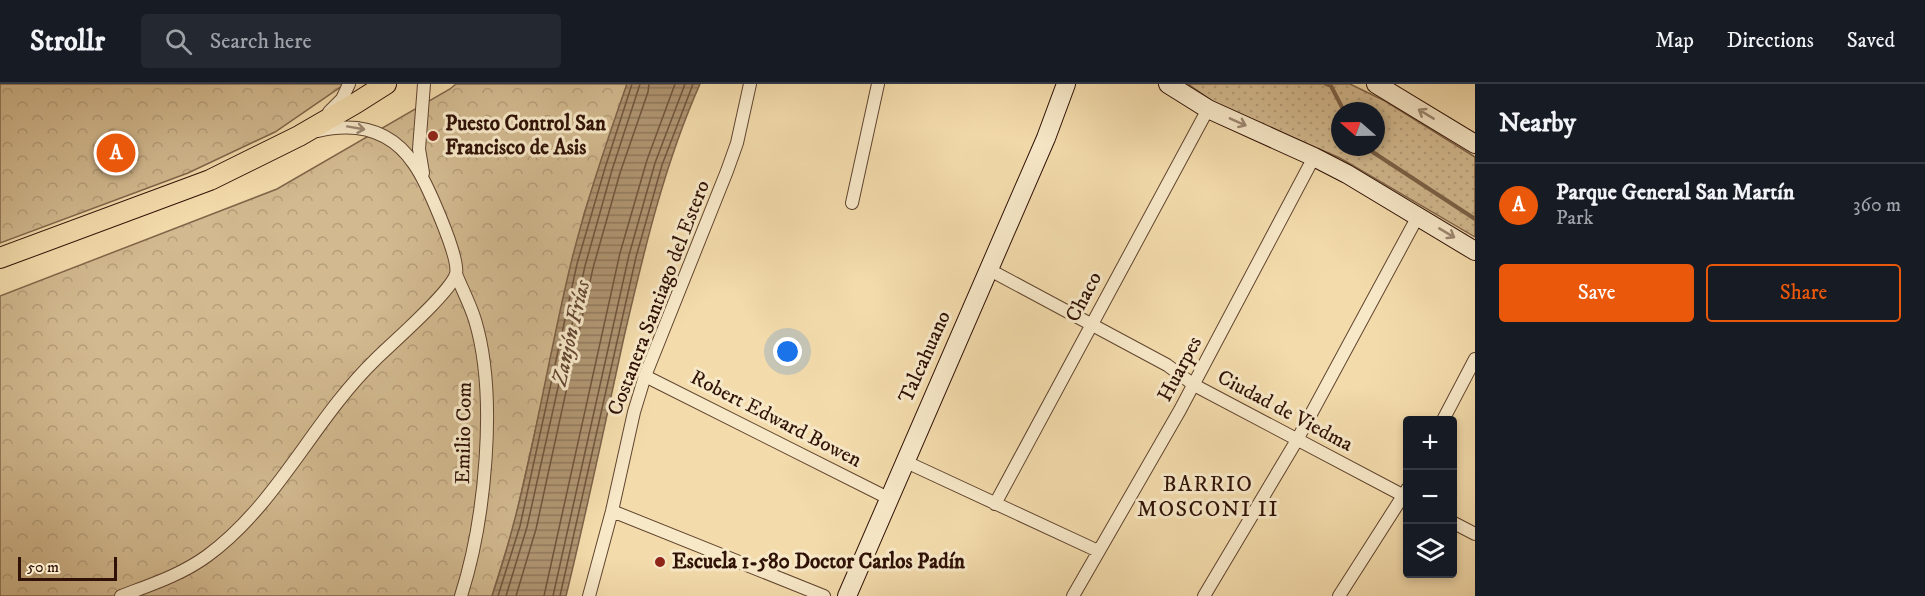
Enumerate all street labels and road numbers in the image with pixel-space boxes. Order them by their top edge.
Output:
street label: Costanera Santiago del Estero [602,177,716,419]
street label: Chaco [1060,267,1108,327]
street label: Talcahuano [893,307,957,407]
street label: Huarpes [1152,332,1208,406]
street label: Ciudad de Viedma [1213,364,1357,458]
street label: Robert Edward Bowen [686,365,866,473]
street label: Emilio Com [450,381,478,484]

